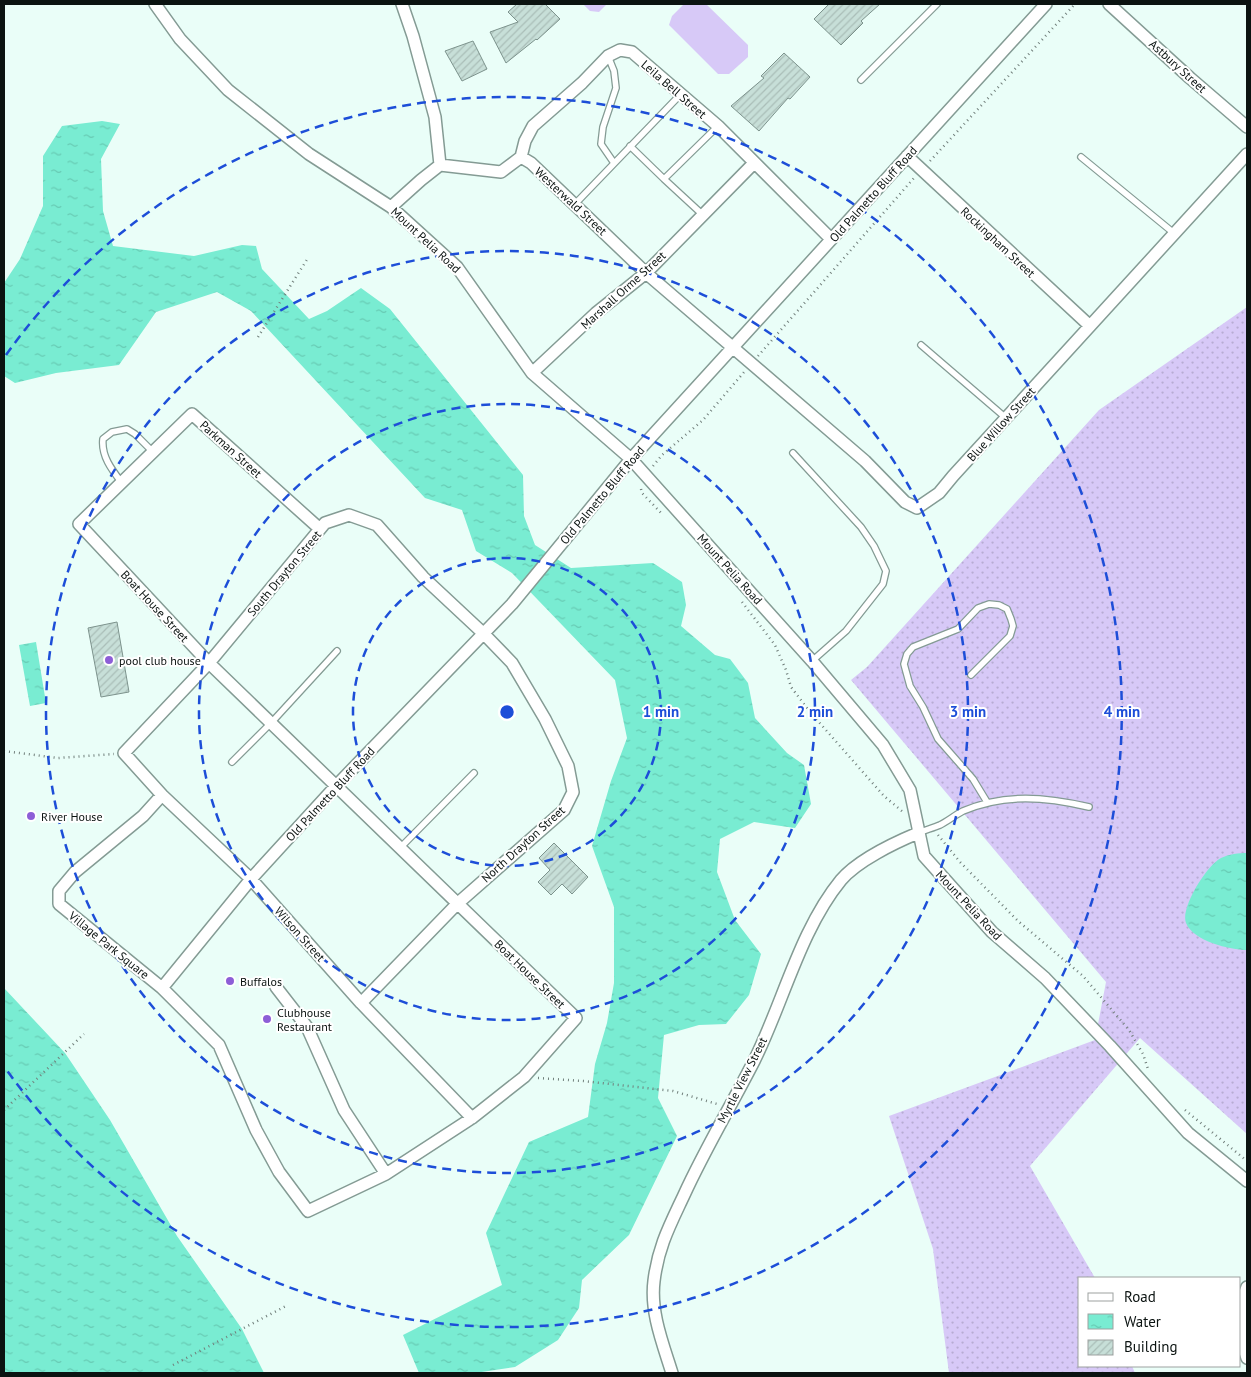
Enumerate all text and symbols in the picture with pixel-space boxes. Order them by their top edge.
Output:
street label: Astbury Street [1146,36,1210,96]
street label: Leila Bell Street [638,57,710,121]
street label: Old Palmetto Bluff Road [826,143,920,245]
street label: Westerwald Street [532,164,610,238]
street label: Mount Pelia Road [388,204,464,276]
street label: Rockingham Street [958,204,1038,280]
street label: Marshall Orme Street [577,248,669,332]
street label: Blue Willow Street [964,384,1038,464]
street label: Parkman Street [197,417,265,481]
street label: Old Palmetto Bluff Road [556,443,648,547]
street label: South Drayton Street [244,527,324,619]
street label: Mount Pelia Road [694,531,766,607]
street label: Boat House Street [118,567,192,645]
place label: pool club house [119,653,201,668]
marker: pool club house [103,654,115,666]
text: 1 min [643,702,679,721]
text: 2 min [797,702,833,721]
text: 3 min [950,702,986,721]
text: 4 min [1104,702,1140,721]
centre of rings [498,703,516,721]
street label: Old Palmetto Bluff Road [282,744,378,844]
street label: North Drayton Street [478,803,568,885]
place label: River House [41,809,103,824]
marker: River House [25,810,37,822]
street label: Mount Pelia Road [933,867,1005,943]
street label: Wilson Street [271,904,329,964]
street label: Village Park Square [65,907,152,982]
street label: Boat House Street [491,936,569,1012]
place label: Buffalos [240,974,282,989]
marker: Buffalos [224,975,236,987]
place label: Clubhouse Restaurant [277,1005,332,1034]
marker: Clubhouse Restaurant [261,1013,273,1025]
street label: Myrtle View Street [714,1035,770,1125]
legend [1078,1277,1241,1367]
text: Road [1124,1287,1156,1306]
text: Water [1124,1312,1161,1331]
text: Building [1124,1337,1178,1356]

